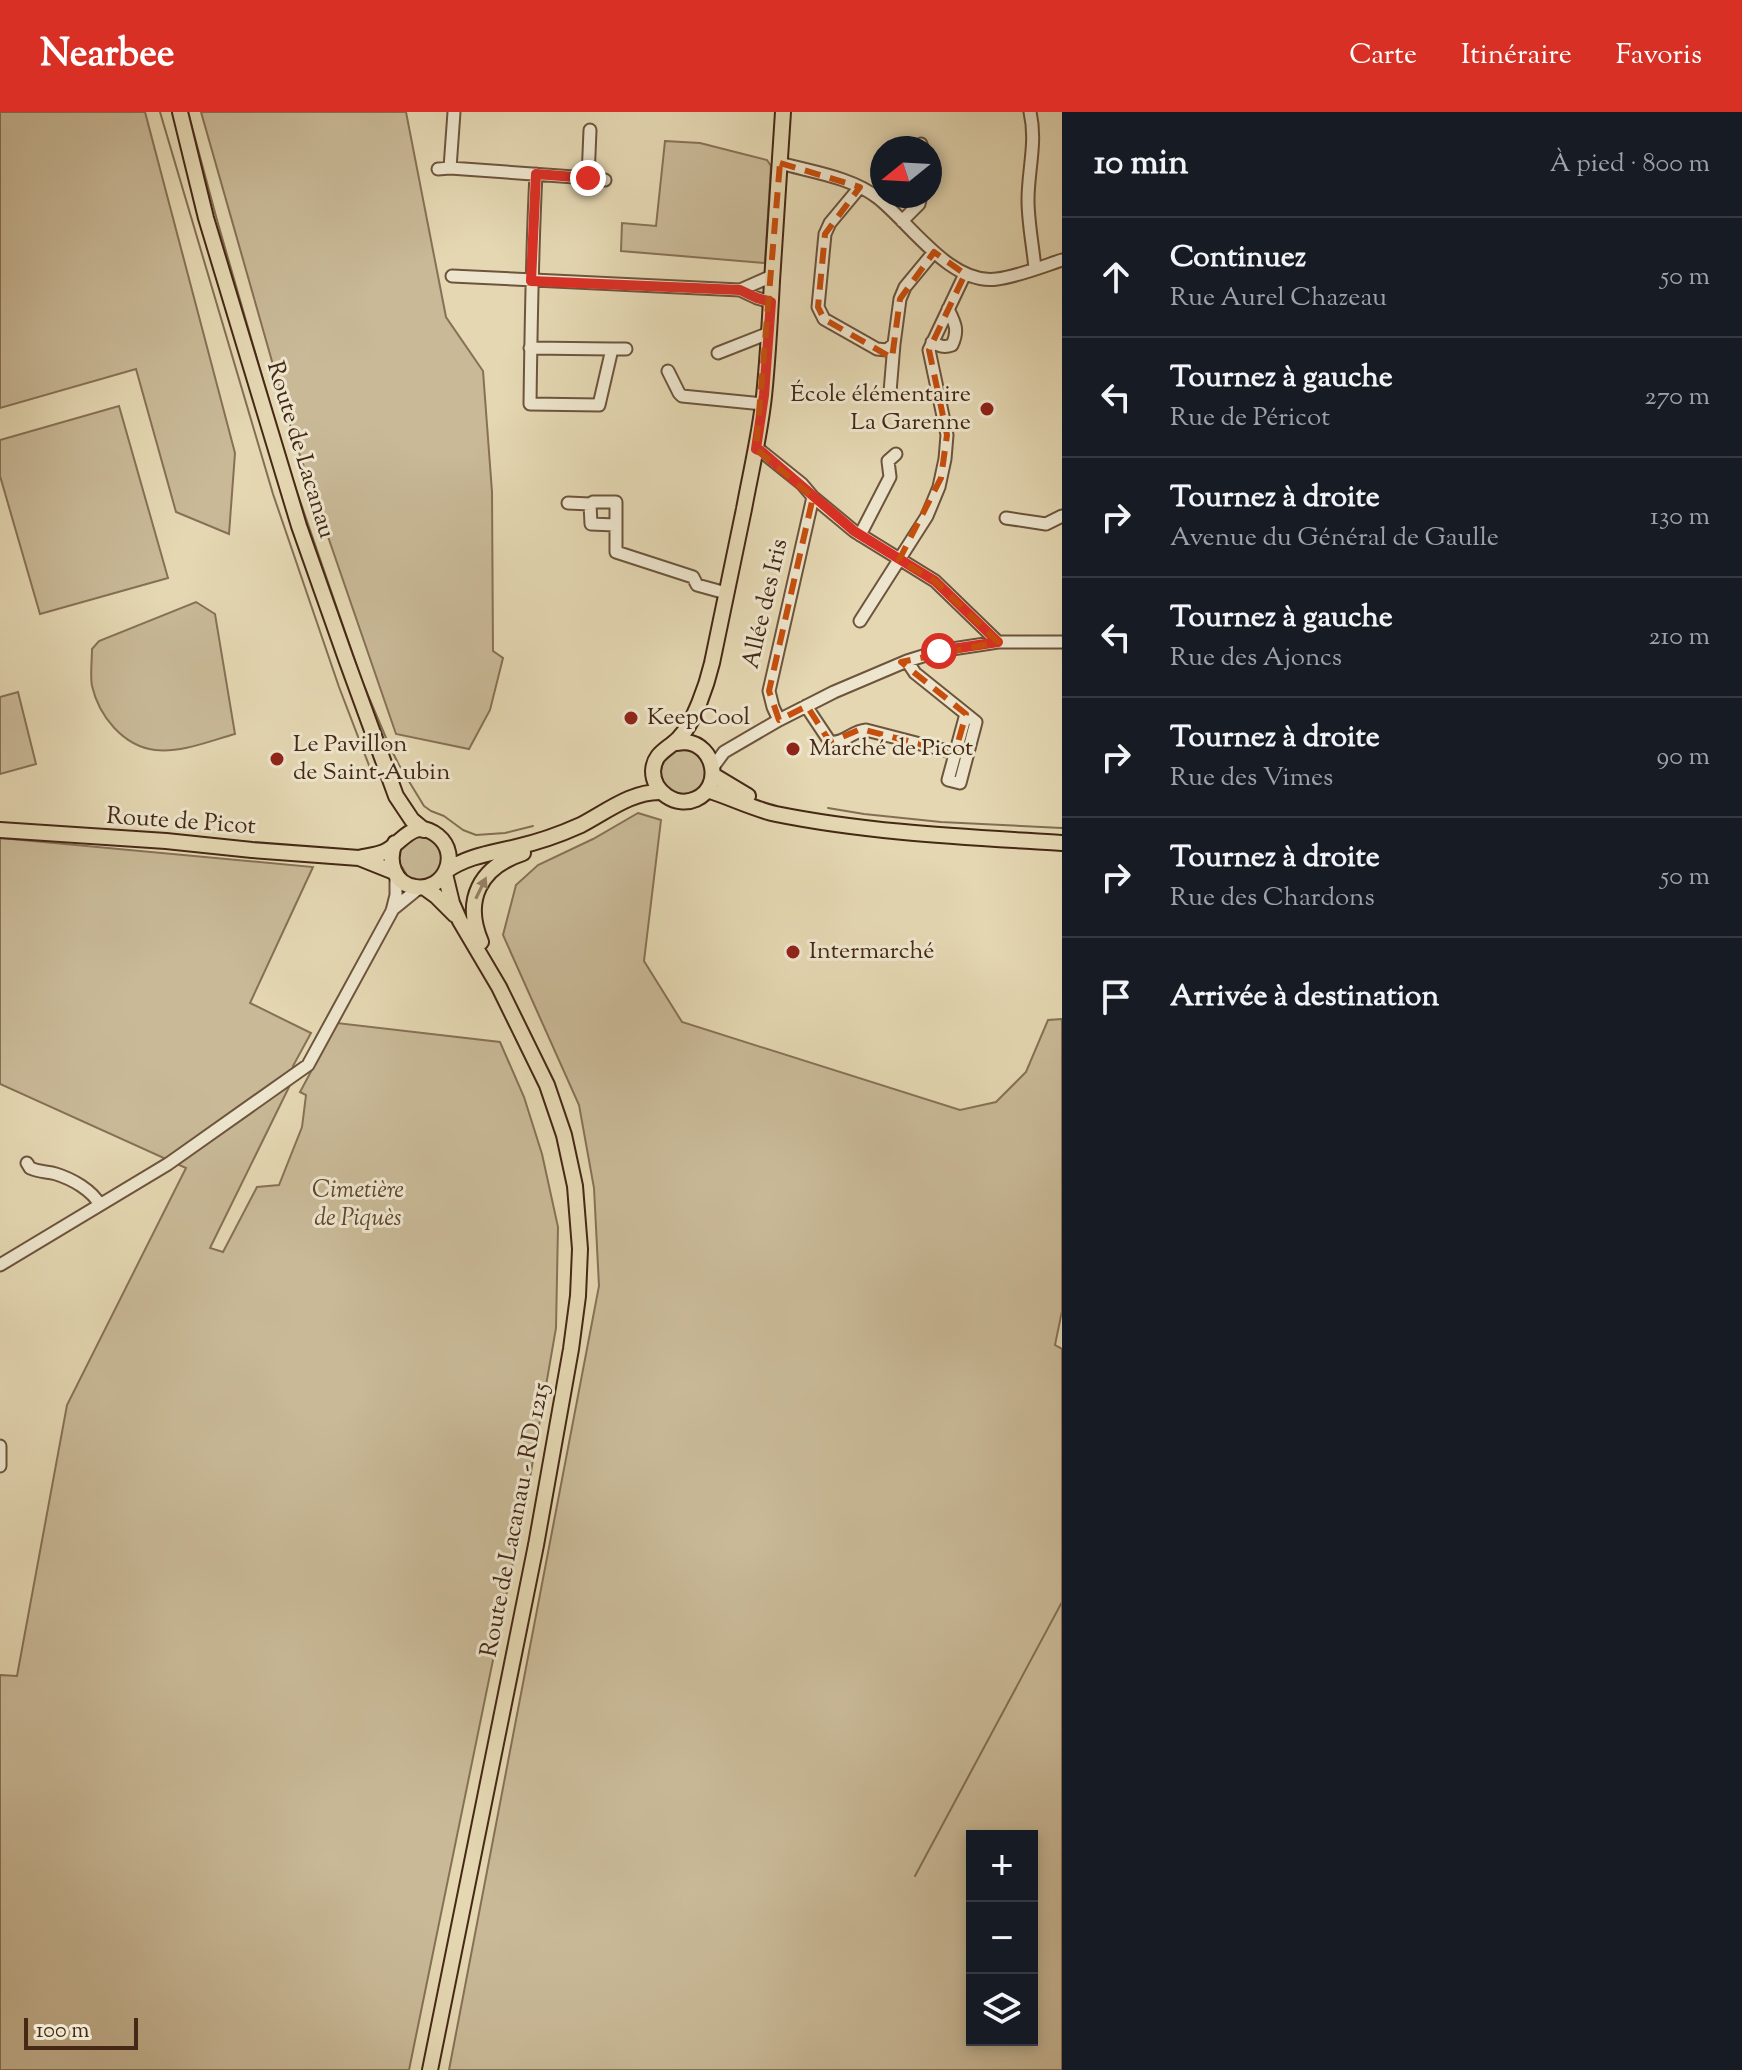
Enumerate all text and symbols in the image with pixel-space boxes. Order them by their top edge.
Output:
text: Nearbee [40,29,175,83]
text: Carte [1349,36,1417,76]
text: Itinéraire [1461,36,1572,76]
text: Favoris [1616,36,1702,76]
north arrow [870,136,942,208]
text: 10 min [1094,140,1188,189]
text: À pied · 800 m [1550,146,1710,183]
route end [570,160,606,196]
text: Continuez [1170,237,1306,280]
icon: ahead [1094,255,1138,299]
text: 50 m [1660,259,1710,296]
text: Rue Aurel Chazeau [1170,280,1387,317]
street label: Route de Lacanau [257,357,343,543]
text: Tournez à gauche [1170,357,1393,400]
icon: left [1094,375,1138,419]
place label: École élémentaire La Garenne [790,378,971,440]
text: 270 m [1645,379,1710,416]
marker: École élémentaire La Garenne [978,400,996,418]
text: Rue de Péricot [1170,400,1330,437]
text: Tournez à droite [1170,477,1380,520]
icon: right [1094,495,1138,539]
text: 130 m [1650,499,1710,536]
text: Avenue du Général de Gaulle [1170,520,1499,557]
street label: Allée des Iris [735,536,797,672]
text: Tournez à gauche [1170,597,1393,640]
icon: left [1094,615,1138,659]
text: 210 m [1648,619,1710,656]
route start [921,633,957,669]
text: Rue des Ajoncs [1170,640,1342,677]
place label: KeepCool [647,701,751,735]
marker: KeepCool [622,709,640,727]
text: Tournez à droite [1170,717,1380,760]
place label: Le Pavillon de Saint-Aubin [293,728,450,790]
place label: Marché de Picot [809,732,973,766]
icon: right [1094,735,1138,779]
text: 90 m [1657,739,1710,776]
marker: Marché de Picot [784,740,802,758]
marker: Le Pavillon de Saint-Aubin [268,750,286,768]
text: Rue des Vimes [1170,760,1333,797]
street label: Route de Picot [105,800,257,844]
text: Tournez à droite [1170,837,1380,880]
icon: right [1094,855,1138,899]
text: 50 m [1660,859,1710,896]
one-way arrow [474,876,488,899]
text: Rue des Chardons [1170,880,1375,917]
place label: Intermarché [809,935,935,969]
marker: Intermarché [784,943,802,961]
icon: arrive [1094,975,1138,1019]
text: Arrivée à destination [1170,976,1439,1019]
park label: Cimetière de Piquès [312,1174,404,1236]
street label: Route de Lacanau - RD 1215 [473,1380,559,1660]
map controls [966,1830,1038,2046]
button: + [966,1830,1038,1902]
button: − [966,1902,1038,1974]
button: layers [966,1974,1038,2046]
scale bar [24,2014,138,2050]
text: 100 m [36,2016,89,2048]

